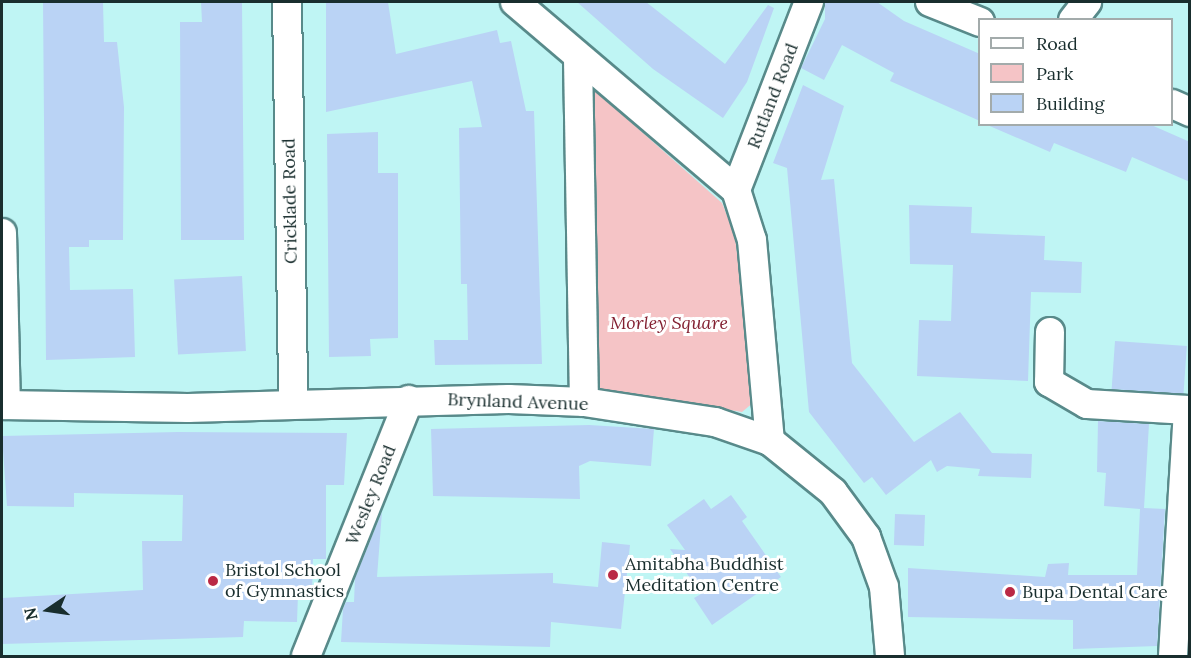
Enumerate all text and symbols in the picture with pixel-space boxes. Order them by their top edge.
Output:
legend [978,18,1173,126]
text: Road [1036,32,1078,55]
street label: Rutland Road [743,40,803,152]
text: Park [1036,62,1073,85]
text: Building [1036,92,1104,115]
street label: Cricklade Road [278,138,302,264]
park label: Morley Square [610,312,728,334]
street label: Brynland Avenue [447,389,589,415]
street label: Wesley Road [341,442,401,548]
place label: Amitabha Buddhist Meditation Centre [625,554,784,596]
place label: Bristol School of Gymnastics [225,560,344,602]
marker: Amitabha Buddhist Meditation Centre [606,568,620,582]
marker: Bristol School of Gymnastics [206,574,220,588]
north arrow [18,580,78,640]
place label: Bupa Dental Care [1022,581,1168,603]
marker: Bupa Dental Care [1003,585,1017,599]
text: N [19,606,42,622]

